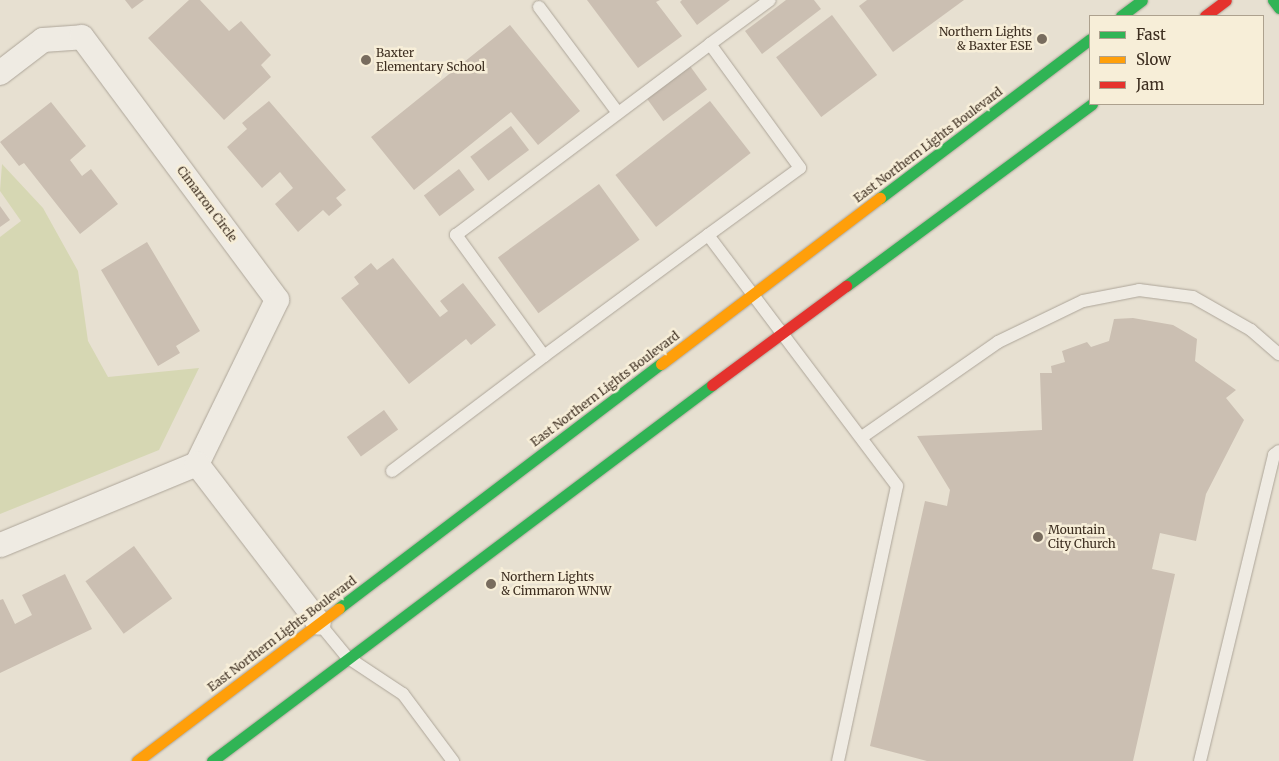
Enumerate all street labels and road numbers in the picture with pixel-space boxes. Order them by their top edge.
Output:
street label: East Northern Lights Boulevard [851,84,1005,206]
street label: Cimarron Circle [174,163,240,245]
street label: East Northern Lights Boulevard [528,328,682,450]
street label: East Northern Lights Boulevard [205,573,359,695]

